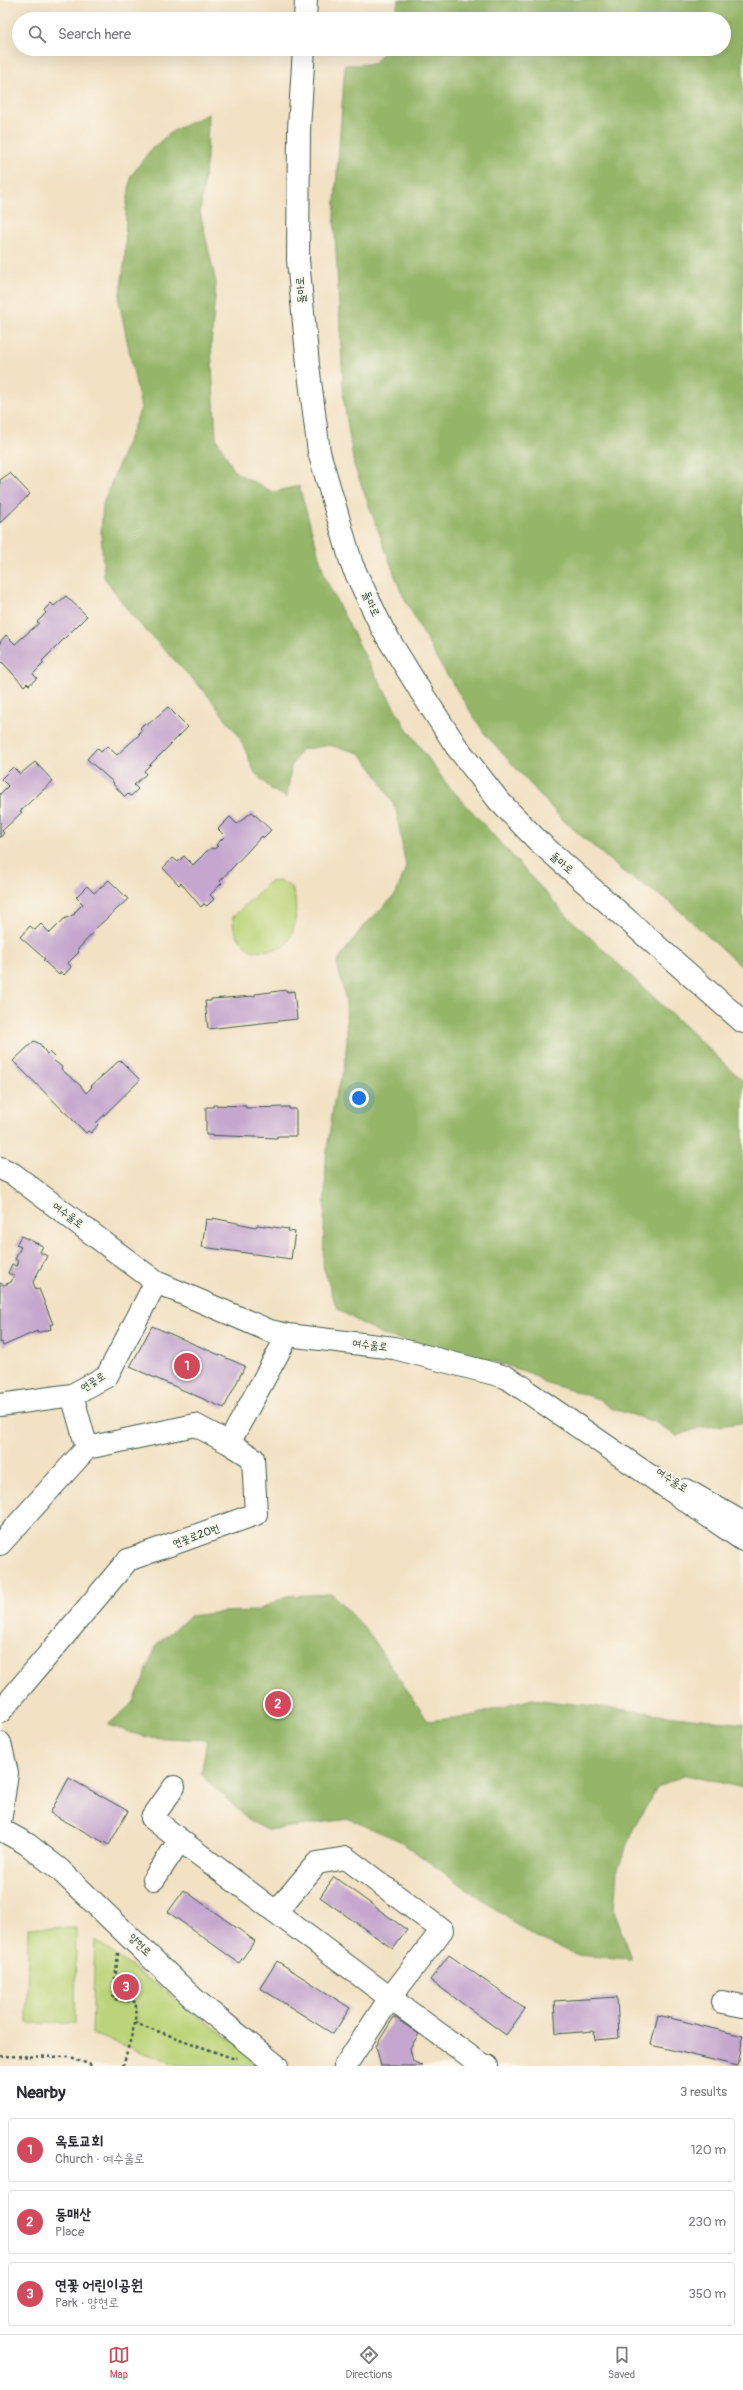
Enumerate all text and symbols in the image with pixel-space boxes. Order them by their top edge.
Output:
search box [12,12,731,56]
icon: search [26,23,48,45]
text: Search here [58,25,131,44]
street label: 돌마로 [293,276,309,304]
street label: 돌마로 [359,589,383,619]
street label: 돌마로 [548,849,576,877]
your location [349,1088,369,1108]
street label: 여수울로 [50,1199,86,1231]
street label: 여수울로 [352,1336,389,1354]
pin: 1 [174,1351,200,1381]
street label: 연꽃로 [78,1369,108,1395]
street label: 여수울로 [654,1465,690,1495]
street label: 연꽃로20번 [171,1521,221,1551]
pin: 2 [265,1689,291,1719]
street label: 양현로 [126,1931,154,1959]
pin: 3 [113,1972,139,2002]
text: Nearby [16,2082,65,2103]
text: 3 results [680,2084,727,2100]
text: 옥토교회 [55,2132,103,2151]
text: 1 [27,2142,33,2158]
text: 120 m [690,2142,726,2158]
text: Church · 여수울로 [55,2151,145,2167]
text: 동매산 [55,2205,91,2224]
text: 2 [26,2214,34,2230]
text: 230 m [689,2214,726,2230]
text: Place [55,2224,84,2240]
text: 연꽃 어린이공원 [55,2276,143,2295]
text: 3 [26,2286,34,2302]
text: 350 m [688,2286,726,2302]
text: Park · 양현로 [55,2295,119,2311]
tab: Map [108,2344,130,2381]
tab: Directions [346,2344,392,2381]
tab: Saved [608,2344,635,2381]

